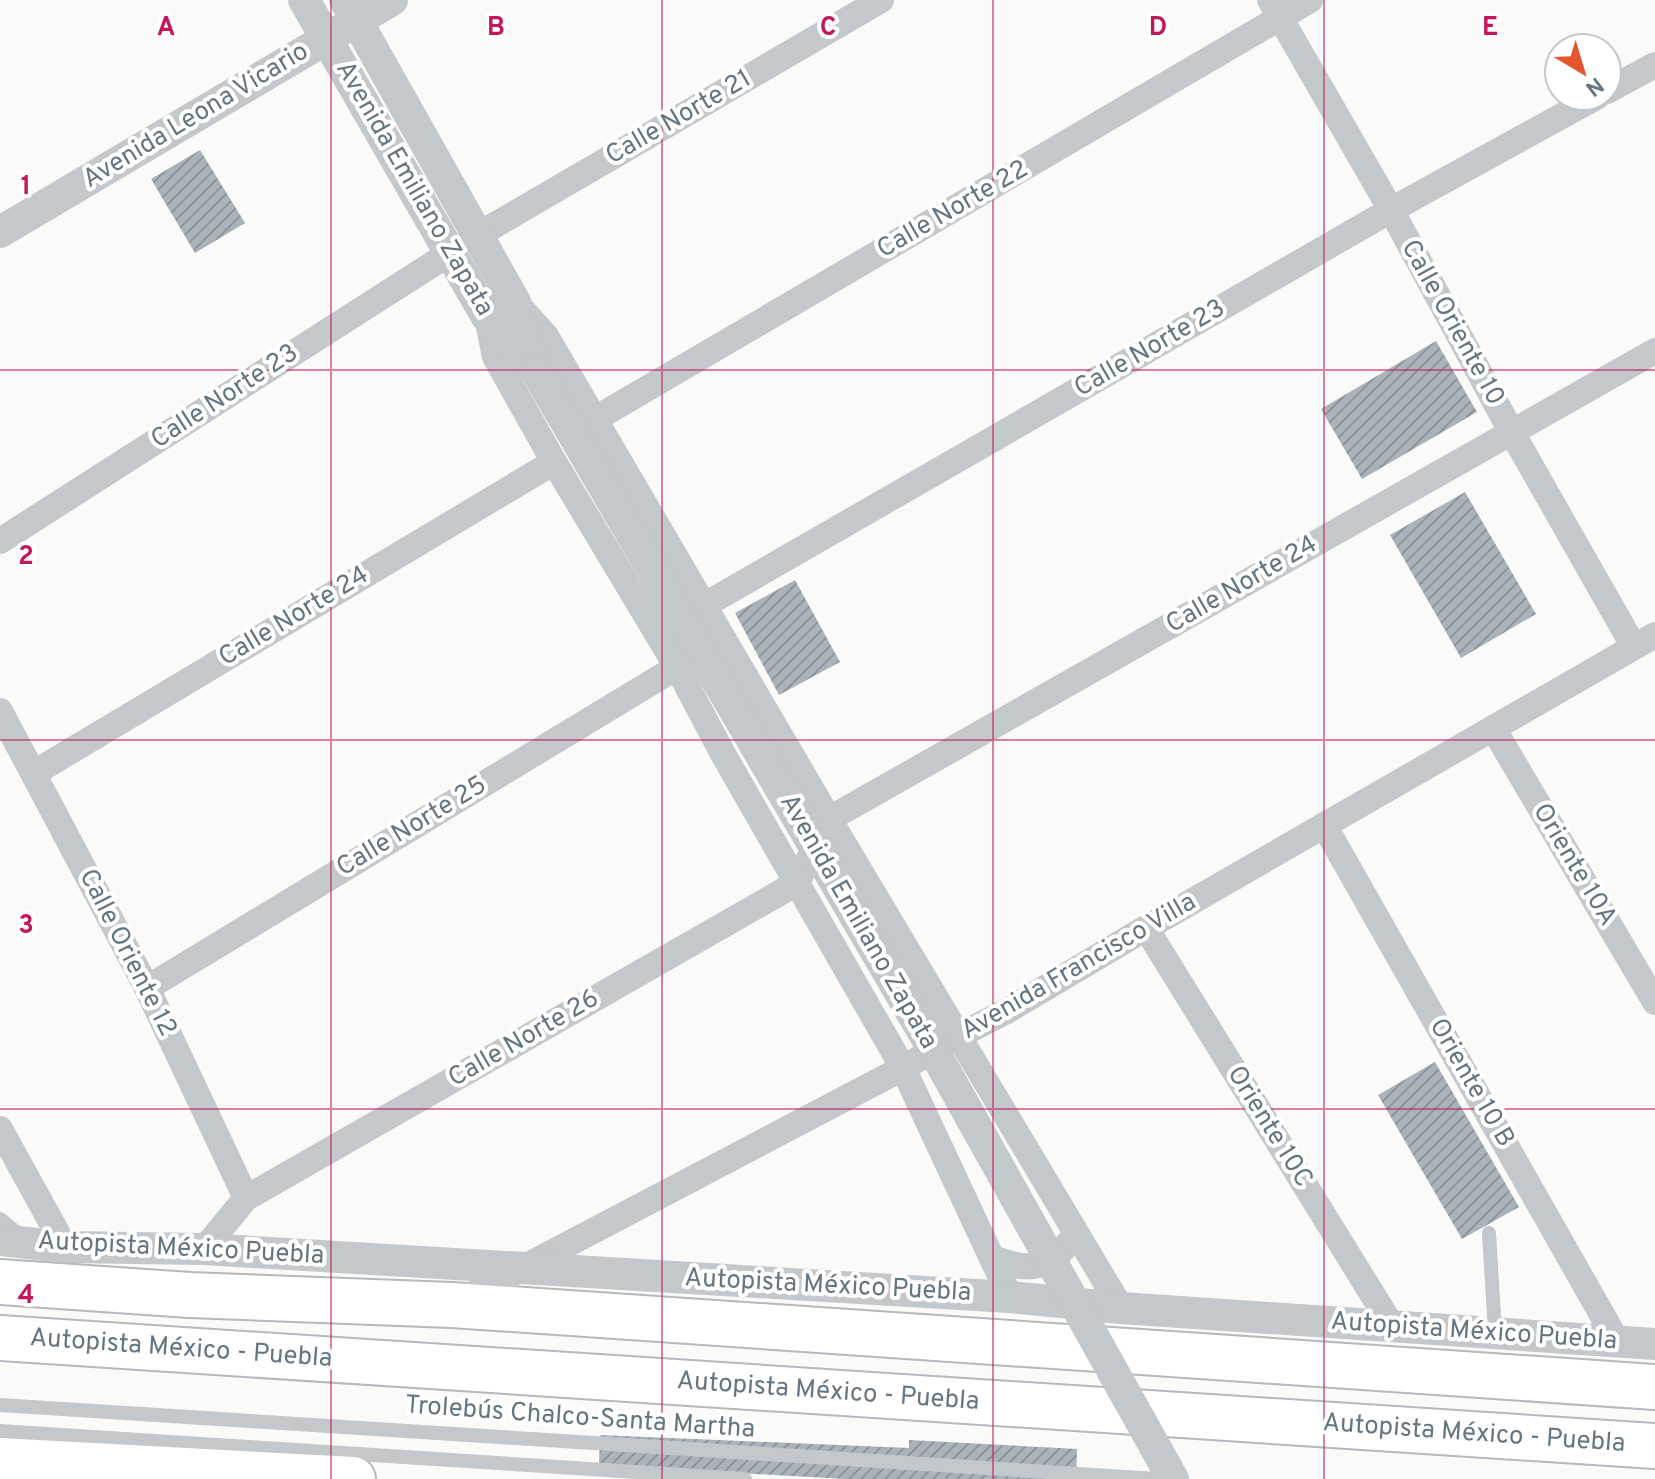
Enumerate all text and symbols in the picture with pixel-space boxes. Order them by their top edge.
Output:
text: A [157,12,175,45]
text: B [487,12,505,45]
text: C [820,12,836,45]
text: D [1149,12,1167,45]
text: E [1482,12,1498,45]
north arrow [1543,32,1623,112]
street label: Avenida Leona Vicario [77,35,315,197]
street label: Avenida Emiliano Zapata [327,56,501,322]
street label: Calle Norte 21 [600,63,758,173]
text: N [1579,70,1608,101]
street label: Calle Norte 22 [872,153,1034,267]
text: 1 [21,171,31,204]
street label: Calle Oriente 10 [1393,234,1511,412]
street label: Calle Norte 23 [1069,293,1231,405]
street label: Calle Norte 23 [145,337,305,457]
street label: Calle Norte 24 [1161,528,1323,642]
text: 2 [18,541,34,574]
street label: Calle Norte 24 [213,559,375,675]
street label: Calle Norte 25 [331,769,493,885]
street label: Avenida Emiliano Zapata [771,789,945,1055]
street label: Oriente 10A [1525,798,1623,932]
street label: Calle Oriente 12 [71,864,183,1042]
street label: Avenida Francisco Villa [956,886,1202,1048]
text: 3 [18,910,34,943]
street label: Calle Norte 26 [443,983,605,1095]
street label: Oriente 10 B [1421,1013,1521,1153]
street label: Oriente 10C [1219,1060,1319,1194]
street label: Autopista México Puebla [37,1225,325,1273]
street label: Autopista México Puebla [684,1262,972,1310]
text: 4 [18,1280,34,1313]
street label: Autopista México Puebla [1330,1306,1618,1358]
street label: Autopista México - Puebla [28,1322,334,1376]
street label: Autopista México - Puebla [675,1365,981,1419]
street label: Trolebús Chalco-Santa Martha [404,1389,756,1447]
street label: Autopista México - Puebla [1321,1407,1627,1461]

